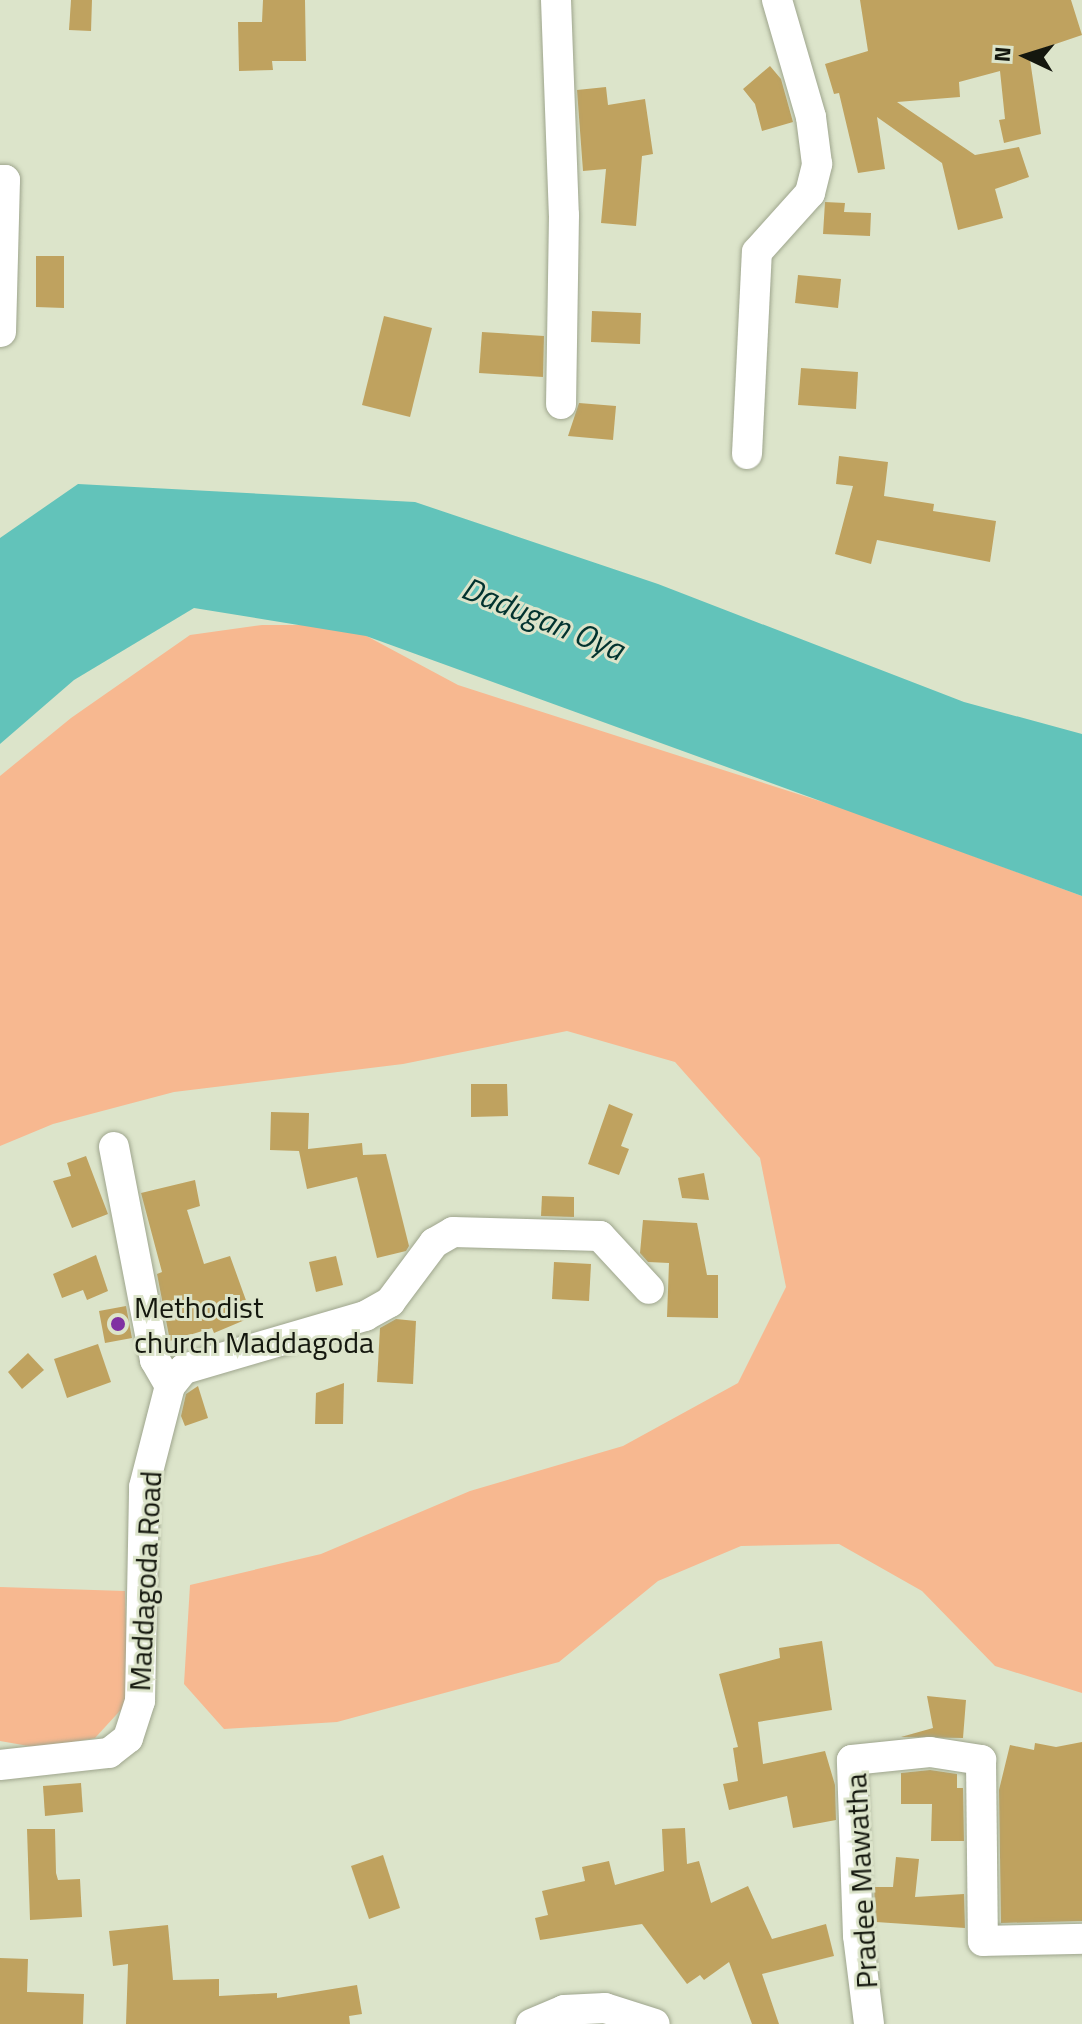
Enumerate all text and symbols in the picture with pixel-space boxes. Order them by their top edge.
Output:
north arrow [986,16,1066,96]
text: N [985,46,1020,63]
water label: Dadugan Oya [456,568,630,668]
place label: Methodist church Maddagoda [134,1289,374,1360]
marker: Methodist church Maddagoda [109,1315,127,1333]
street label: Maddagoda Road [121,1470,169,1692]
street label: Pradee Mawatha [837,1772,885,1990]

